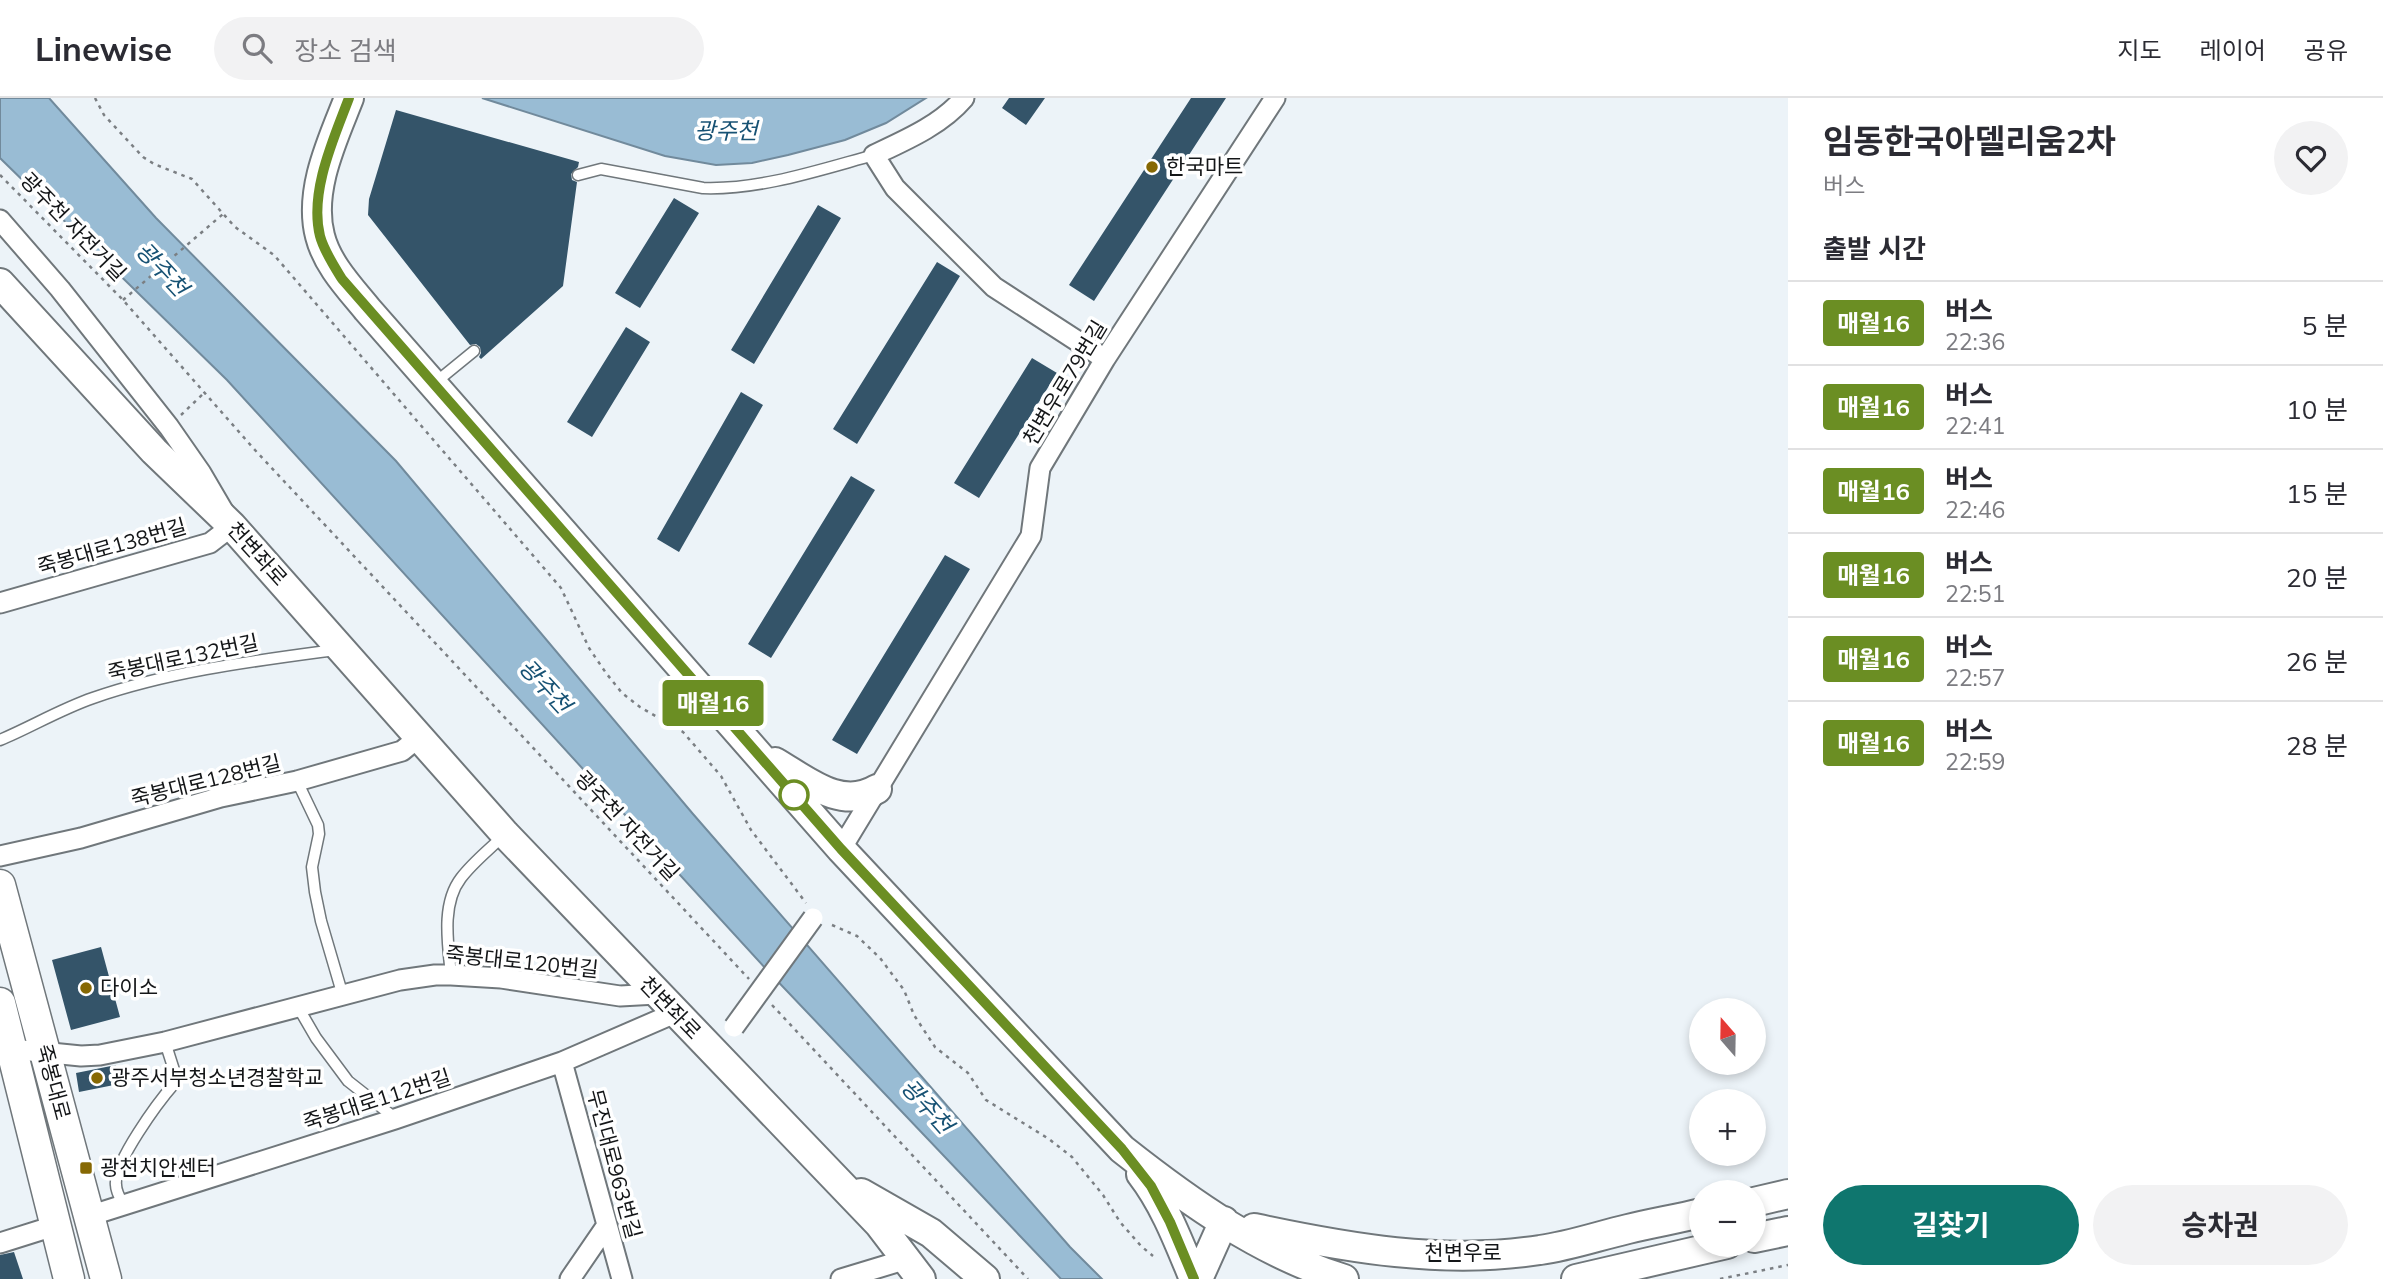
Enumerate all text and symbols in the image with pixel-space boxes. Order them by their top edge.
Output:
search box [214,17,704,80]
text: Linewise [35,28,172,69]
icon: search [238,29,276,67]
text: 장소 검색 [294,34,397,67]
text: 지도 [2117,35,2162,65]
text: 레이어 [2200,35,2266,65]
text: 공유 [2304,35,2348,65]
water label: 광주천 [694,116,761,145]
text: 임동한국아델리움2차 [1823,120,2116,161]
button: heart [2274,121,2348,195]
place label: 한국마트 [1166,153,1243,179]
marker: 한국마트 [1144,159,1160,175]
street label: 광주천 자전거길 [15,167,132,286]
text: 버스 [1823,171,1865,200]
text: 출발 시간 [1823,232,1926,265]
water label: 광주천 [130,236,197,304]
text: 버스 [1945,294,1993,327]
text: 매월16 [1837,308,1910,338]
text: 5 분 [2302,309,2348,342]
street label: 천변우로79번길 [1017,315,1112,450]
text: 22:36 [1945,327,2005,356]
text: 버스 [1945,378,1993,411]
text: 매월16 [1837,392,1910,422]
text: 10 분 [2286,393,2348,426]
text: 22:41 [1945,411,2005,440]
text: 버스 [1945,462,1993,495]
text: 매월16 [1837,476,1910,506]
text: 15 분 [2286,477,2348,510]
text: 22:46 [1945,495,2005,524]
street label: 죽봉대로138번길 [34,512,189,580]
street label: 천변좌로 [222,516,293,591]
text: 버스 [1945,546,1993,579]
text: 매월16 [1837,560,1910,590]
text: 20 분 [2286,561,2348,594]
text: 22:51 [1945,579,2005,608]
street label: 죽봉대로132번길 [105,628,261,686]
text: 버스 [1945,630,1993,663]
text: 매월16 [1837,644,1910,674]
text: 26 분 [2286,645,2348,678]
water label: 광주천 [513,653,580,721]
text: 22:57 [1945,663,2005,692]
line badge: 매월16 [664,680,762,726]
text: 매월16 [677,688,749,718]
text: 버스 [1945,714,1993,747]
text: 매월16 [1837,728,1910,758]
text: 28 분 [2286,729,2348,762]
text: 22:59 [1945,747,2005,776]
street label: 죽봉대로128번길 [128,749,283,811]
street label: 광주천 자전거길 [570,765,685,886]
unlabelled marker [779,780,809,810]
street label: 죽봉대로120번길 [444,940,600,982]
street label: 천변좌로 [635,970,707,1044]
place label: 다이소 [100,974,158,1000]
marker: 다이소 [78,980,94,996]
north arrow [1689,998,1766,1074]
map controls [1689,998,1766,1257]
street label: 죽봉대로 [31,1041,77,1122]
street label: 죽봉대로112번길 [300,1063,454,1135]
place label: 광주서부청소년경찰학교 [111,1064,324,1090]
marker: 광주서부청소년경찰학교 [89,1070,105,1086]
water label: 광주천 [895,1072,961,1141]
street label: 무진대로963번길 [583,1086,647,1241]
button: + [1689,1089,1766,1166]
place label: 광천치안센터 [100,1154,216,1180]
marker: 광천치안센터 [78,1160,94,1176]
button: − [1689,1180,1766,1257]
button: 길찾기 [1823,1185,2079,1265]
button: 승차권 [2093,1185,2348,1265]
street label: 천변우로 [1424,1239,1502,1265]

